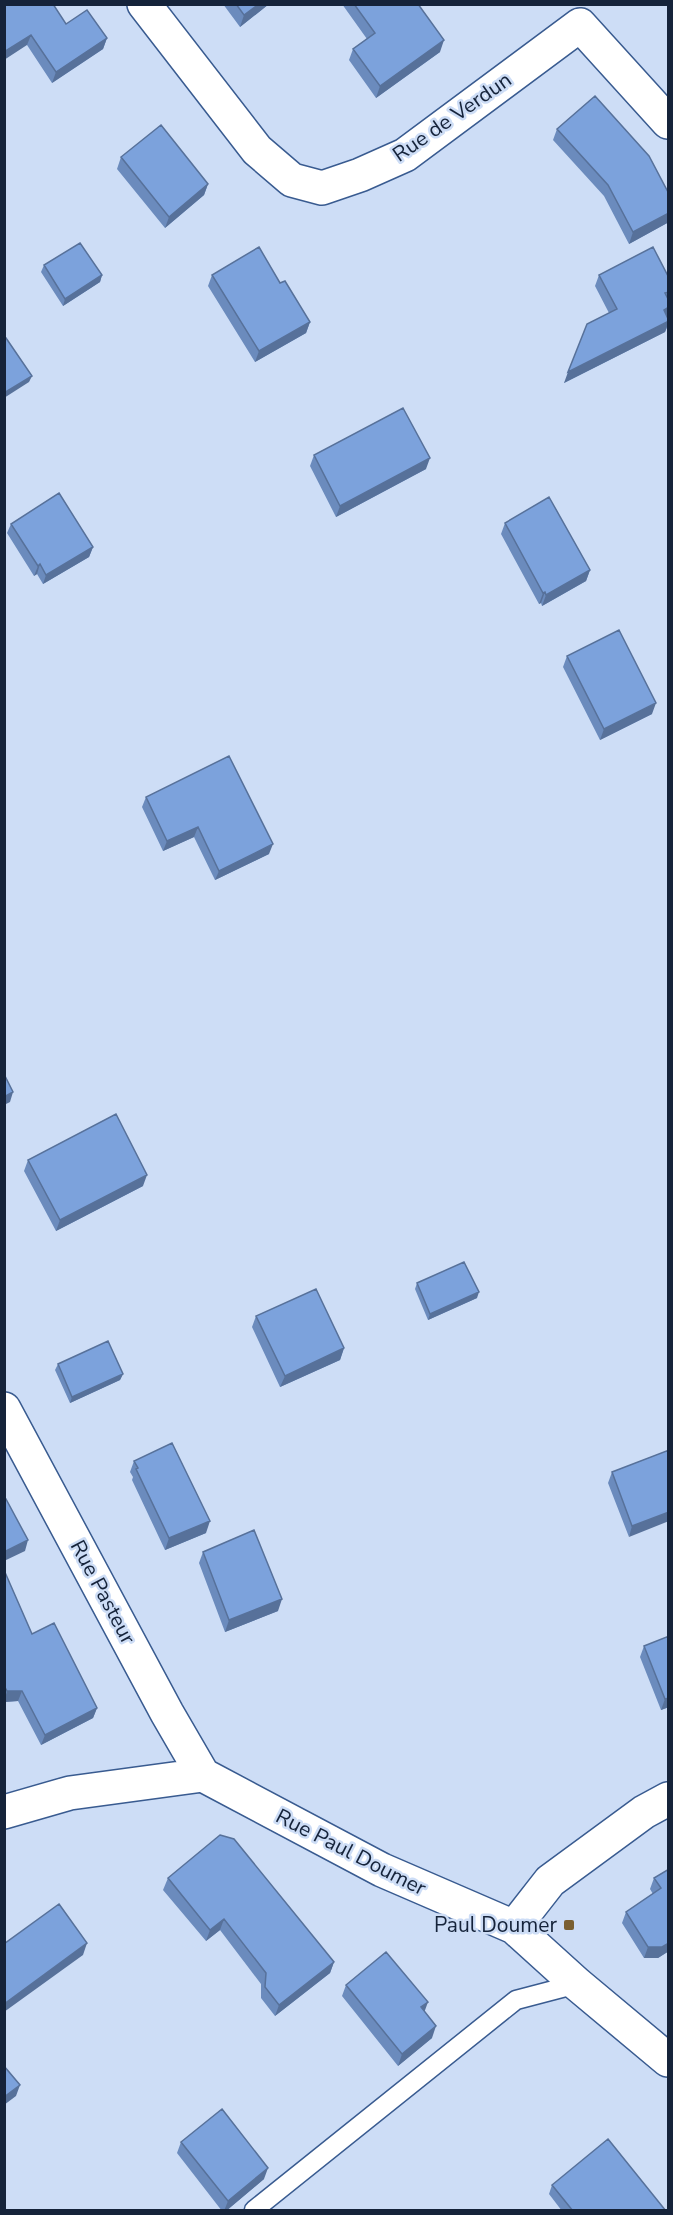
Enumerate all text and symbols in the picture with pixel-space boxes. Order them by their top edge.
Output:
street label: Rue de Verdun [387,66,517,168]
street label: Rue Pasteur [64,1535,142,1649]
street label: Rue Paul Doumer [271,1802,431,1902]
place label: Paul Doumer [434,1911,557,1939]
marker: Paul Doumer [562,1918,576,1932]

